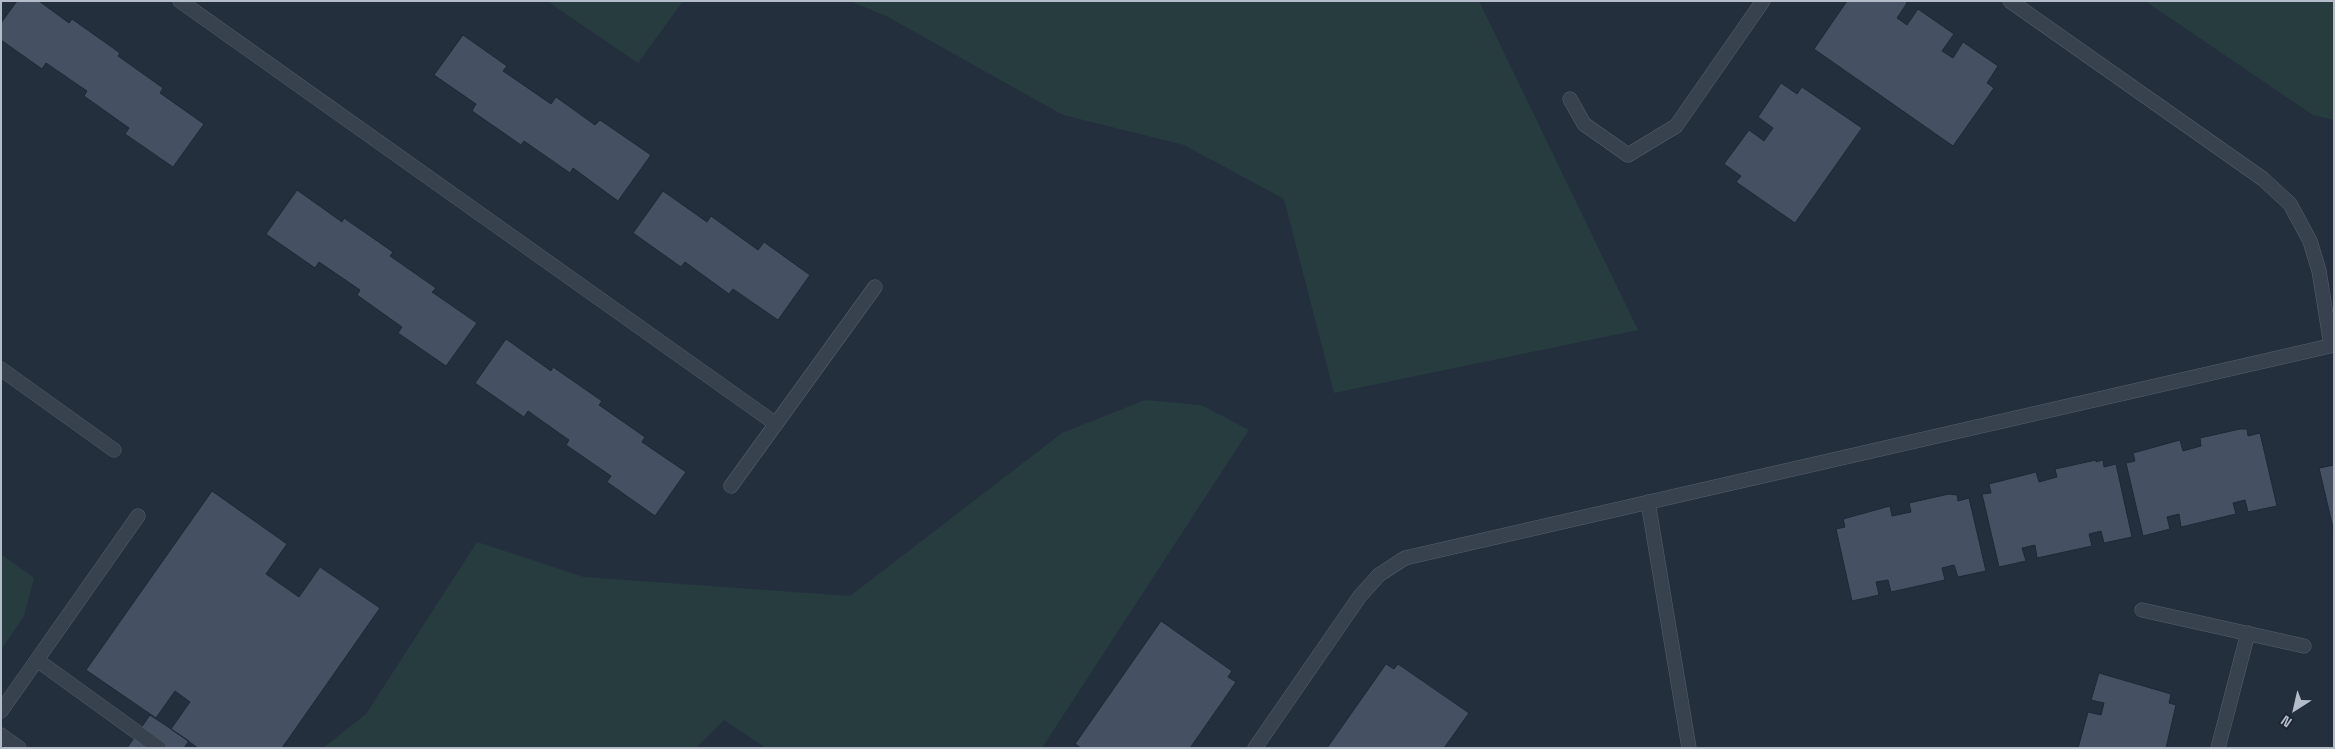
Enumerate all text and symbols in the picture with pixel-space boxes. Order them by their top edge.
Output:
north arrow [2270,684,2320,734]
text: N [2277,711,2295,731]

